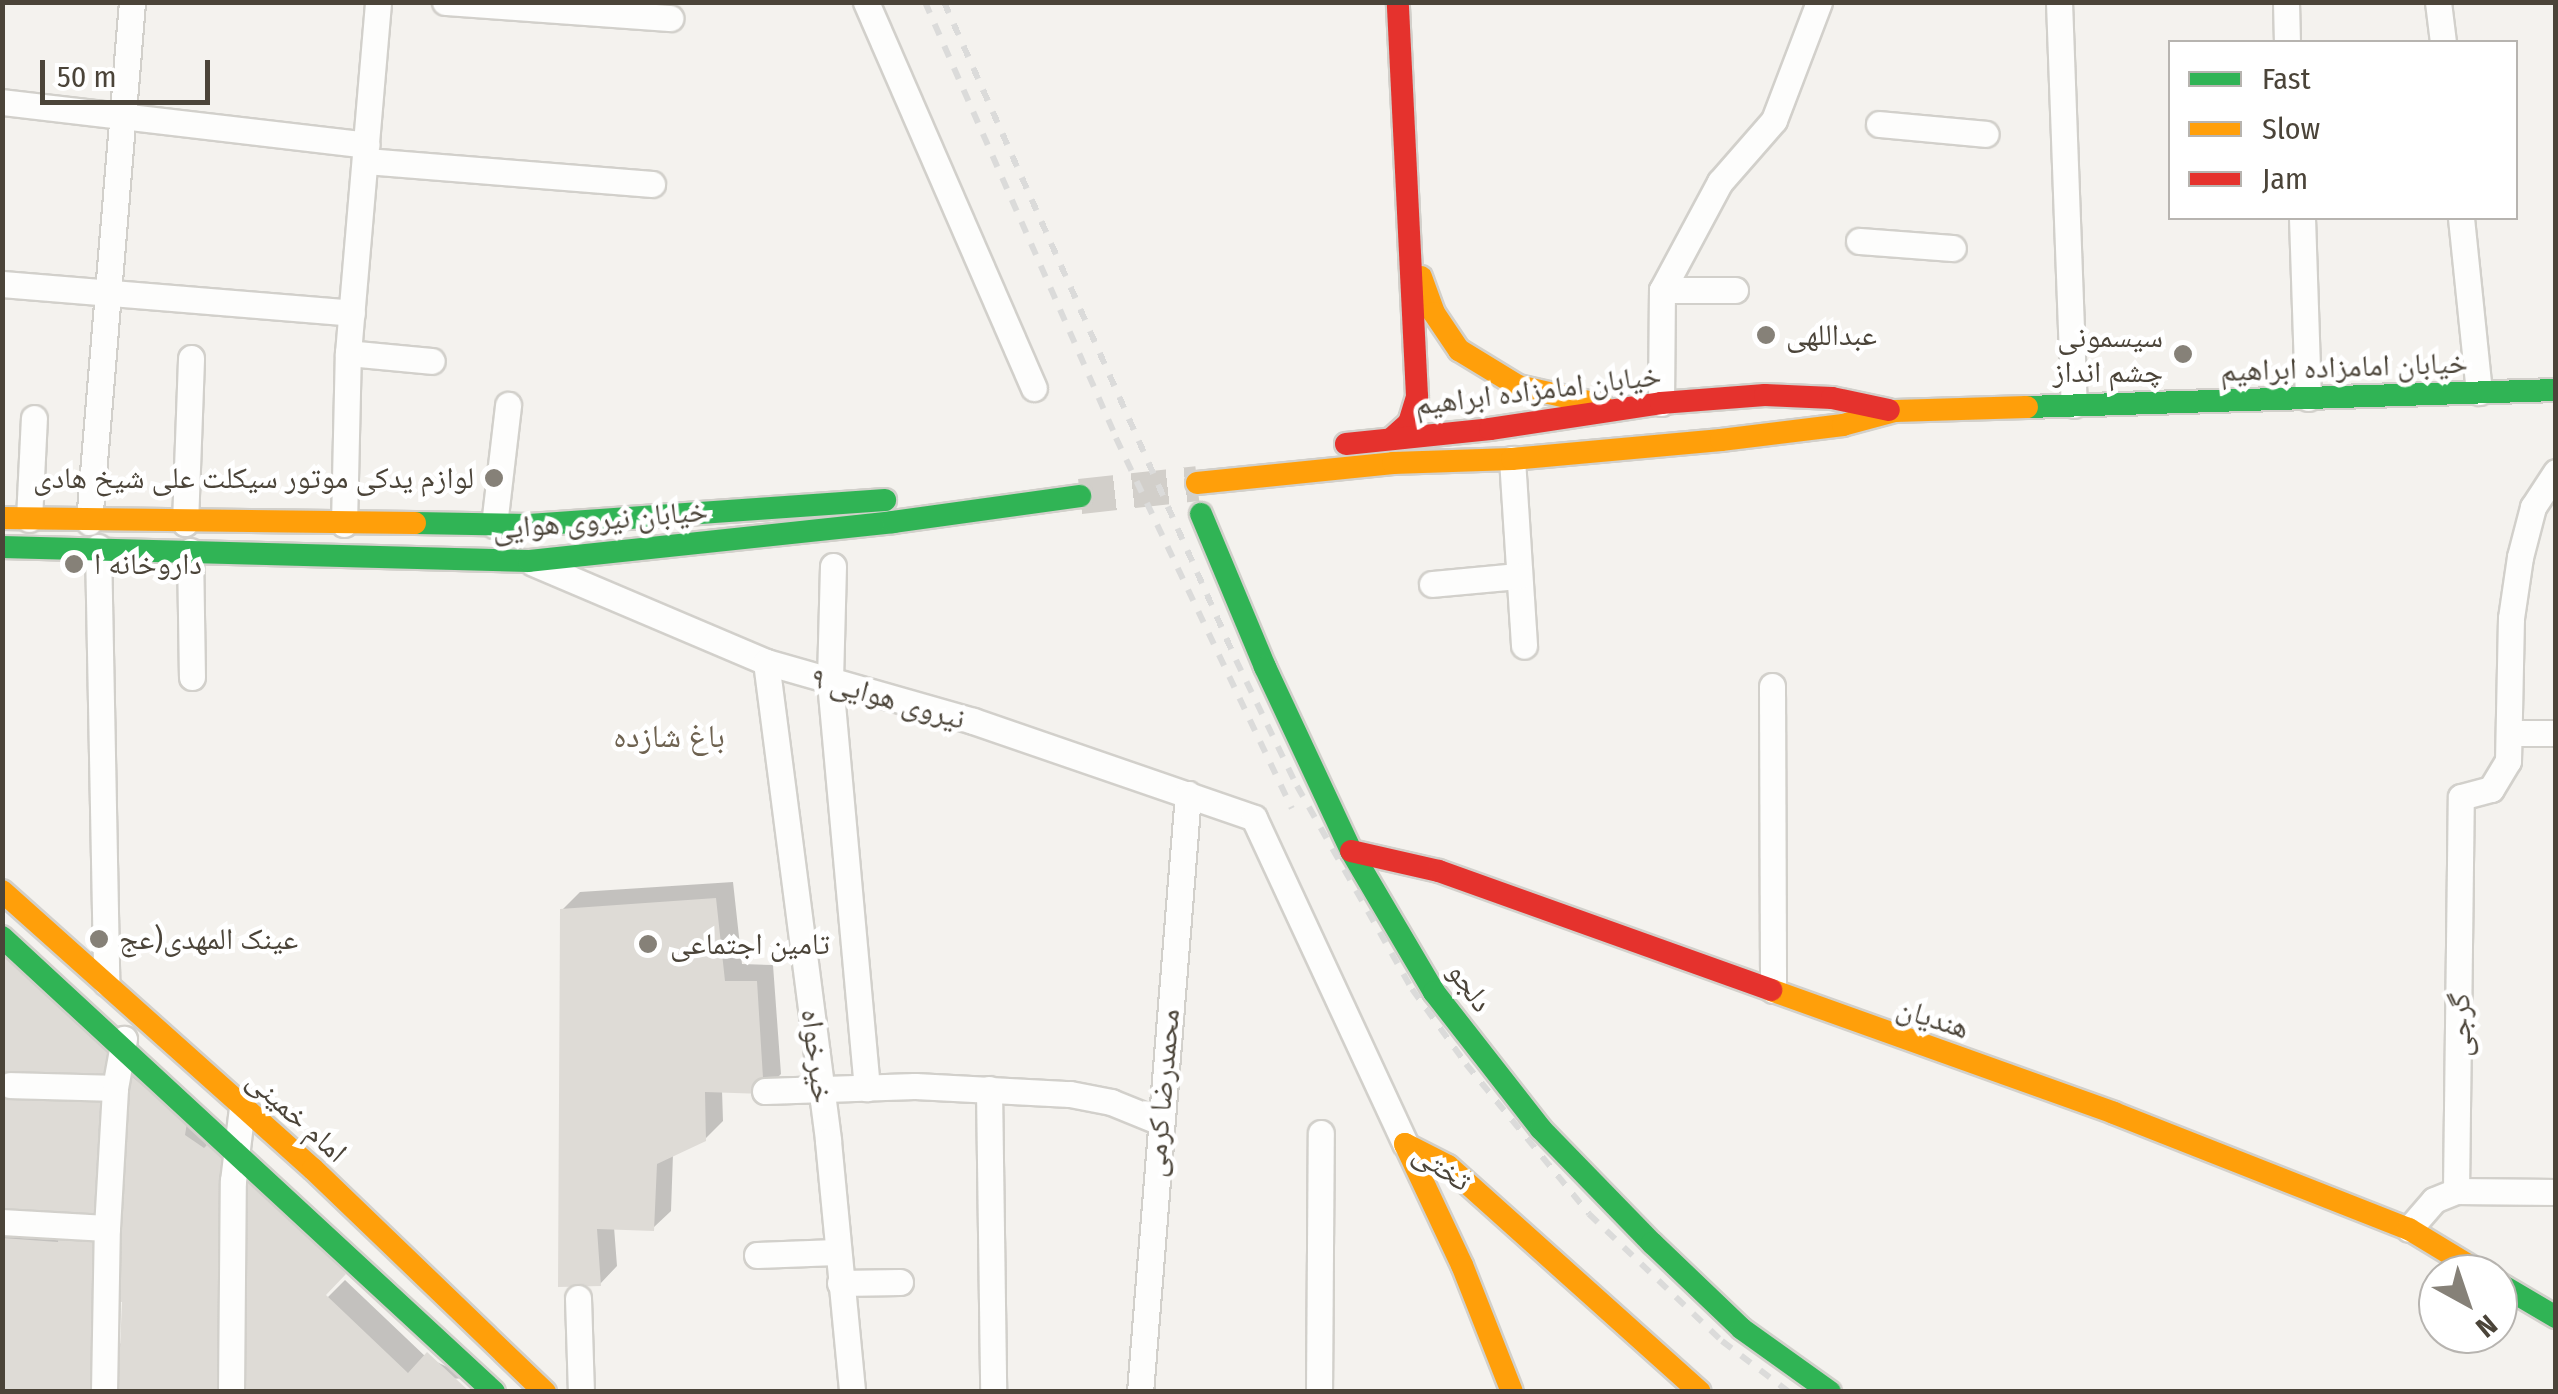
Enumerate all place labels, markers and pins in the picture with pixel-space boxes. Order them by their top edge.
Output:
place label: عبداللهی [1786,317,1877,353]
place label: سیسمونی چشم انداز [2053,319,2163,390]
marker: عبداللهی [1755,324,1777,346]
marker: سیسمونی چشم انداز [2172,343,2194,365]
place label: لوازم یدکی موتور سیکلت علی شیخ هادی [33,460,474,496]
marker: لوازم یدکی موتور سیکلت علی شیخ هادی [483,467,505,489]
place label: داروخانه ا [94,546,202,582]
marker: داروخانه ا [63,553,85,575]
place label: عینک المهدی(عج [119,921,298,957]
place label: تامین اجتماعی [670,926,830,962]
marker: عینک المهدی(عج [88,928,110,950]
marker: تامین اجتماعی [635,931,661,957]

